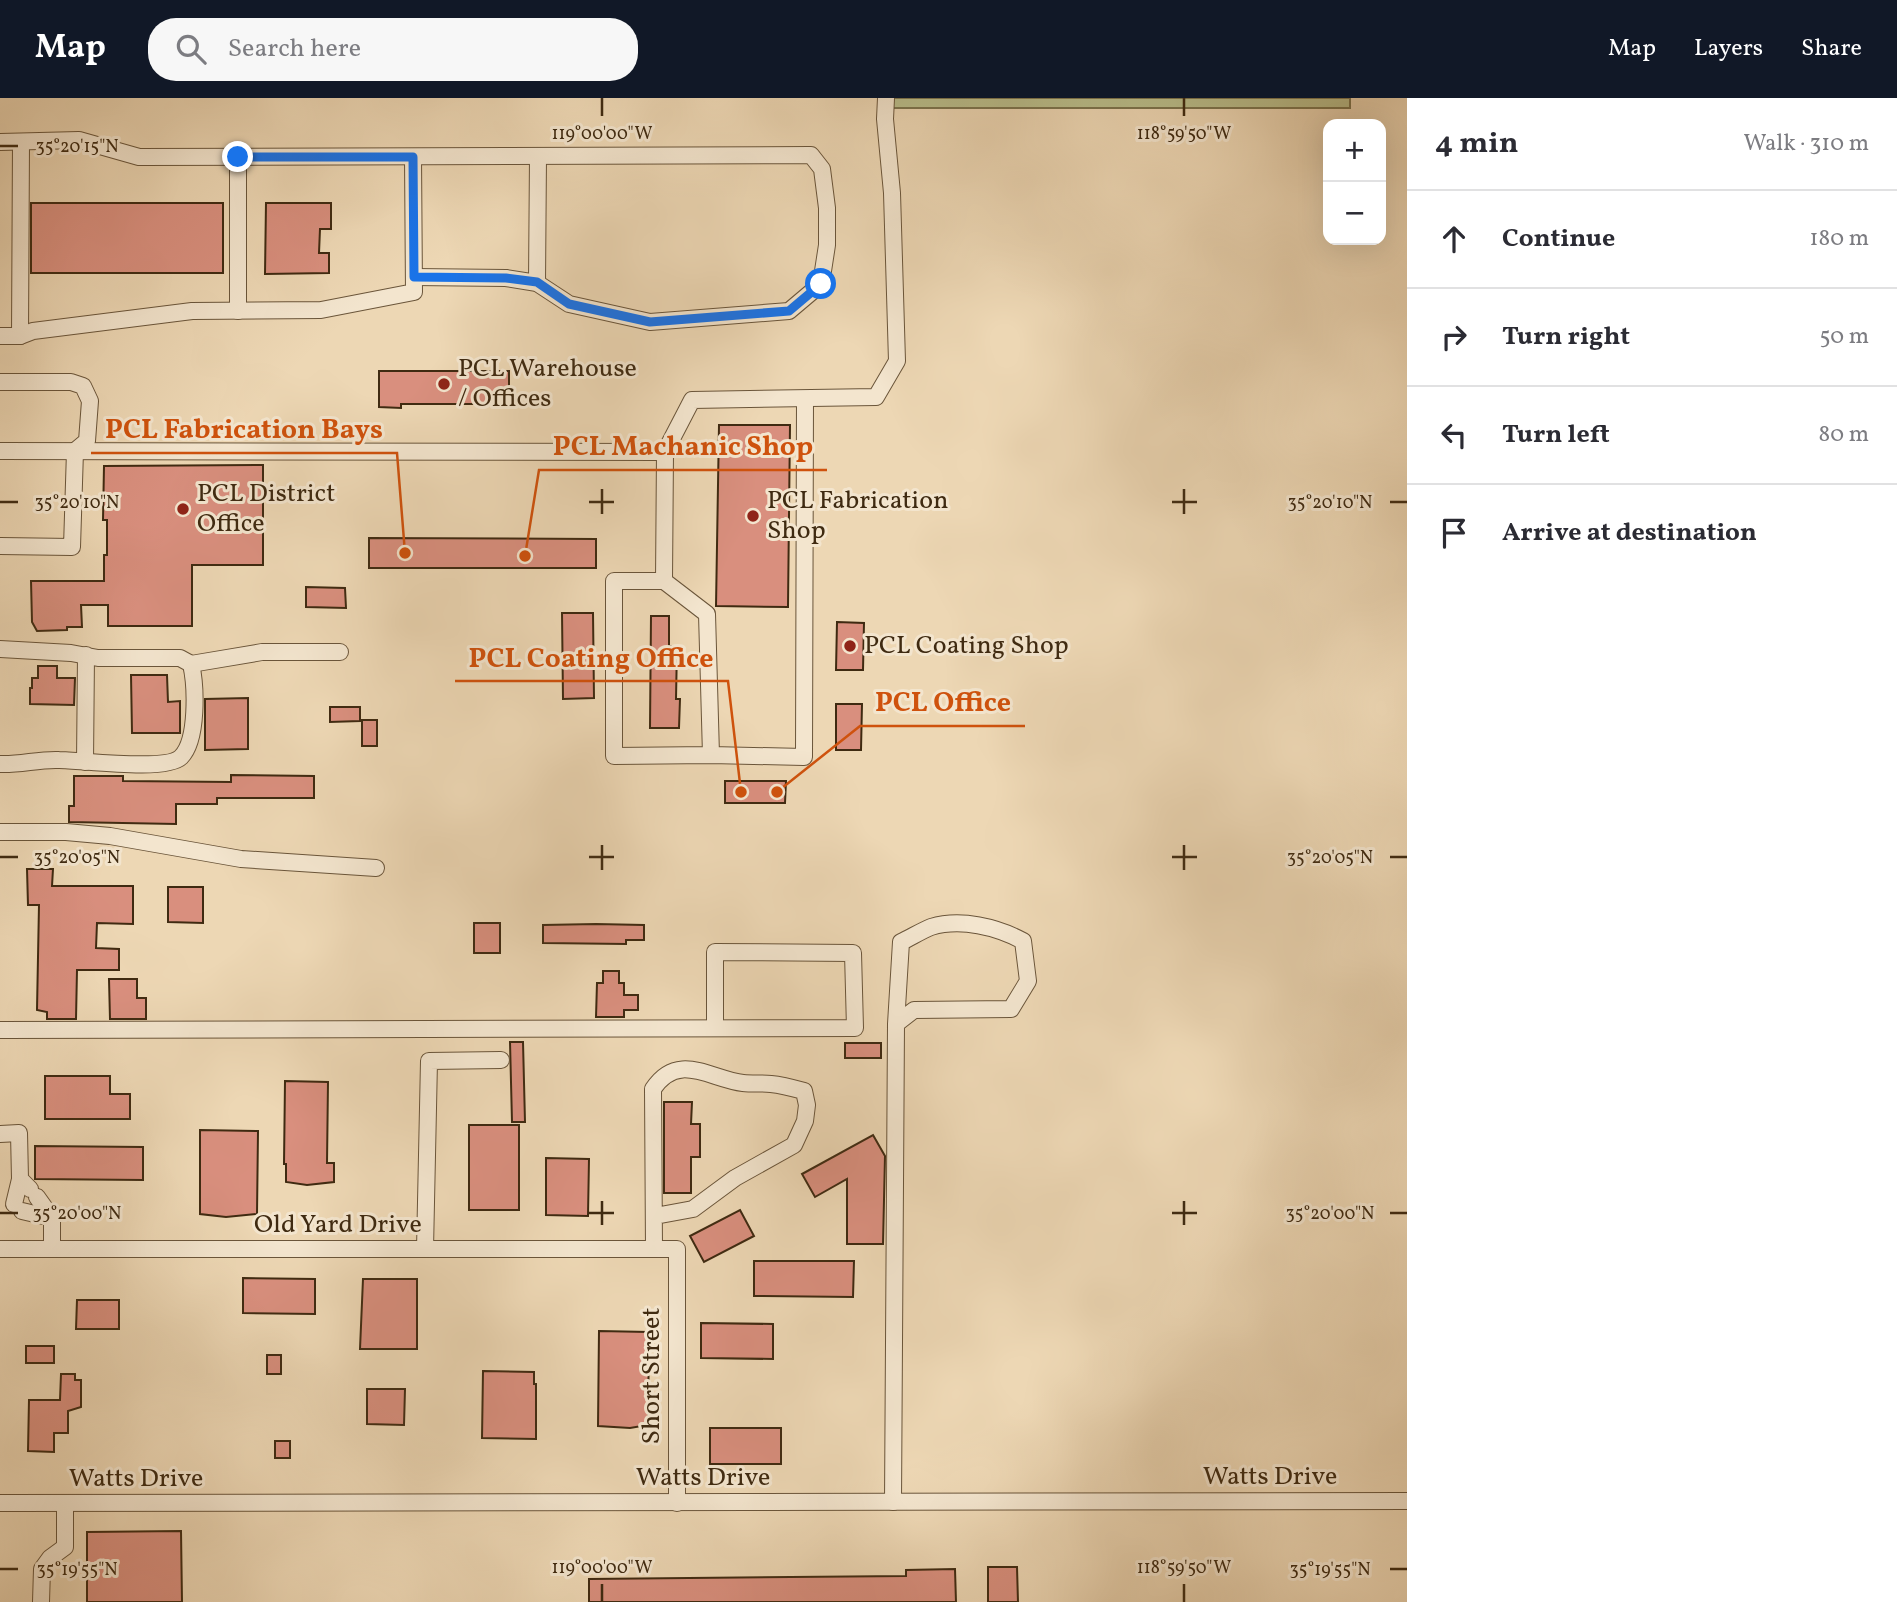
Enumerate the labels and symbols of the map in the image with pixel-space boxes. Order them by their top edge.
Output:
text: 119°00'00"W [552,122,652,147]
text: 118°59'50"W [1137,122,1231,147]
text: 35°20'15"N [35,135,119,160]
route end [222,141,253,172]
route start [805,268,836,299]
place label: PCL Warehouse / Offices [458,351,637,417]
marker: PCL Warehouse / Offices [436,376,452,392]
callout: PCL Fabrication Bays [91,404,397,453]
text: PCL Fabrication Bays [105,411,383,450]
callout: PCL Machanic Shop [539,421,827,470]
text: PCL Machanic Shop [553,428,813,467]
place label: PCL District Office [197,476,335,542]
place label: PCL Fabrication Shop [767,483,949,549]
text: 35°20'10"N [35,491,119,516]
text: 35°20'10"N [1288,491,1372,516]
marker: PCL District Office [175,501,191,517]
marker: PCL Fabrication Shop [745,508,761,524]
place label: PCL Coating Shop [864,628,1069,664]
callout: PCL Coating Office [455,632,728,681]
marker: PCL Coating Shop [842,638,858,654]
text: PCL Coating Office [469,640,713,679]
callout: PCL Office [860,677,1025,726]
text: PCL Office [875,684,1011,723]
text: 35°20'05"N [34,846,120,871]
text: 35°20'05"N [1287,846,1373,871]
text: 35°20'00"N [33,1202,121,1227]
text: 35°20'00"N [1286,1202,1374,1227]
street label: Old Yard Drive [254,1207,422,1243]
street label: Short Street [634,1307,670,1445]
street label: Watts Drive [1203,1459,1337,1495]
street label: Watts Drive [636,1460,770,1496]
street label: Watts Drive [69,1461,203,1497]
text: 119°00'00"W [552,1556,652,1581]
text: 118°59'50"W [1137,1556,1231,1581]
text: 35°19'55"N [37,1558,118,1583]
text: 35°19'55"N [1290,1558,1371,1583]

